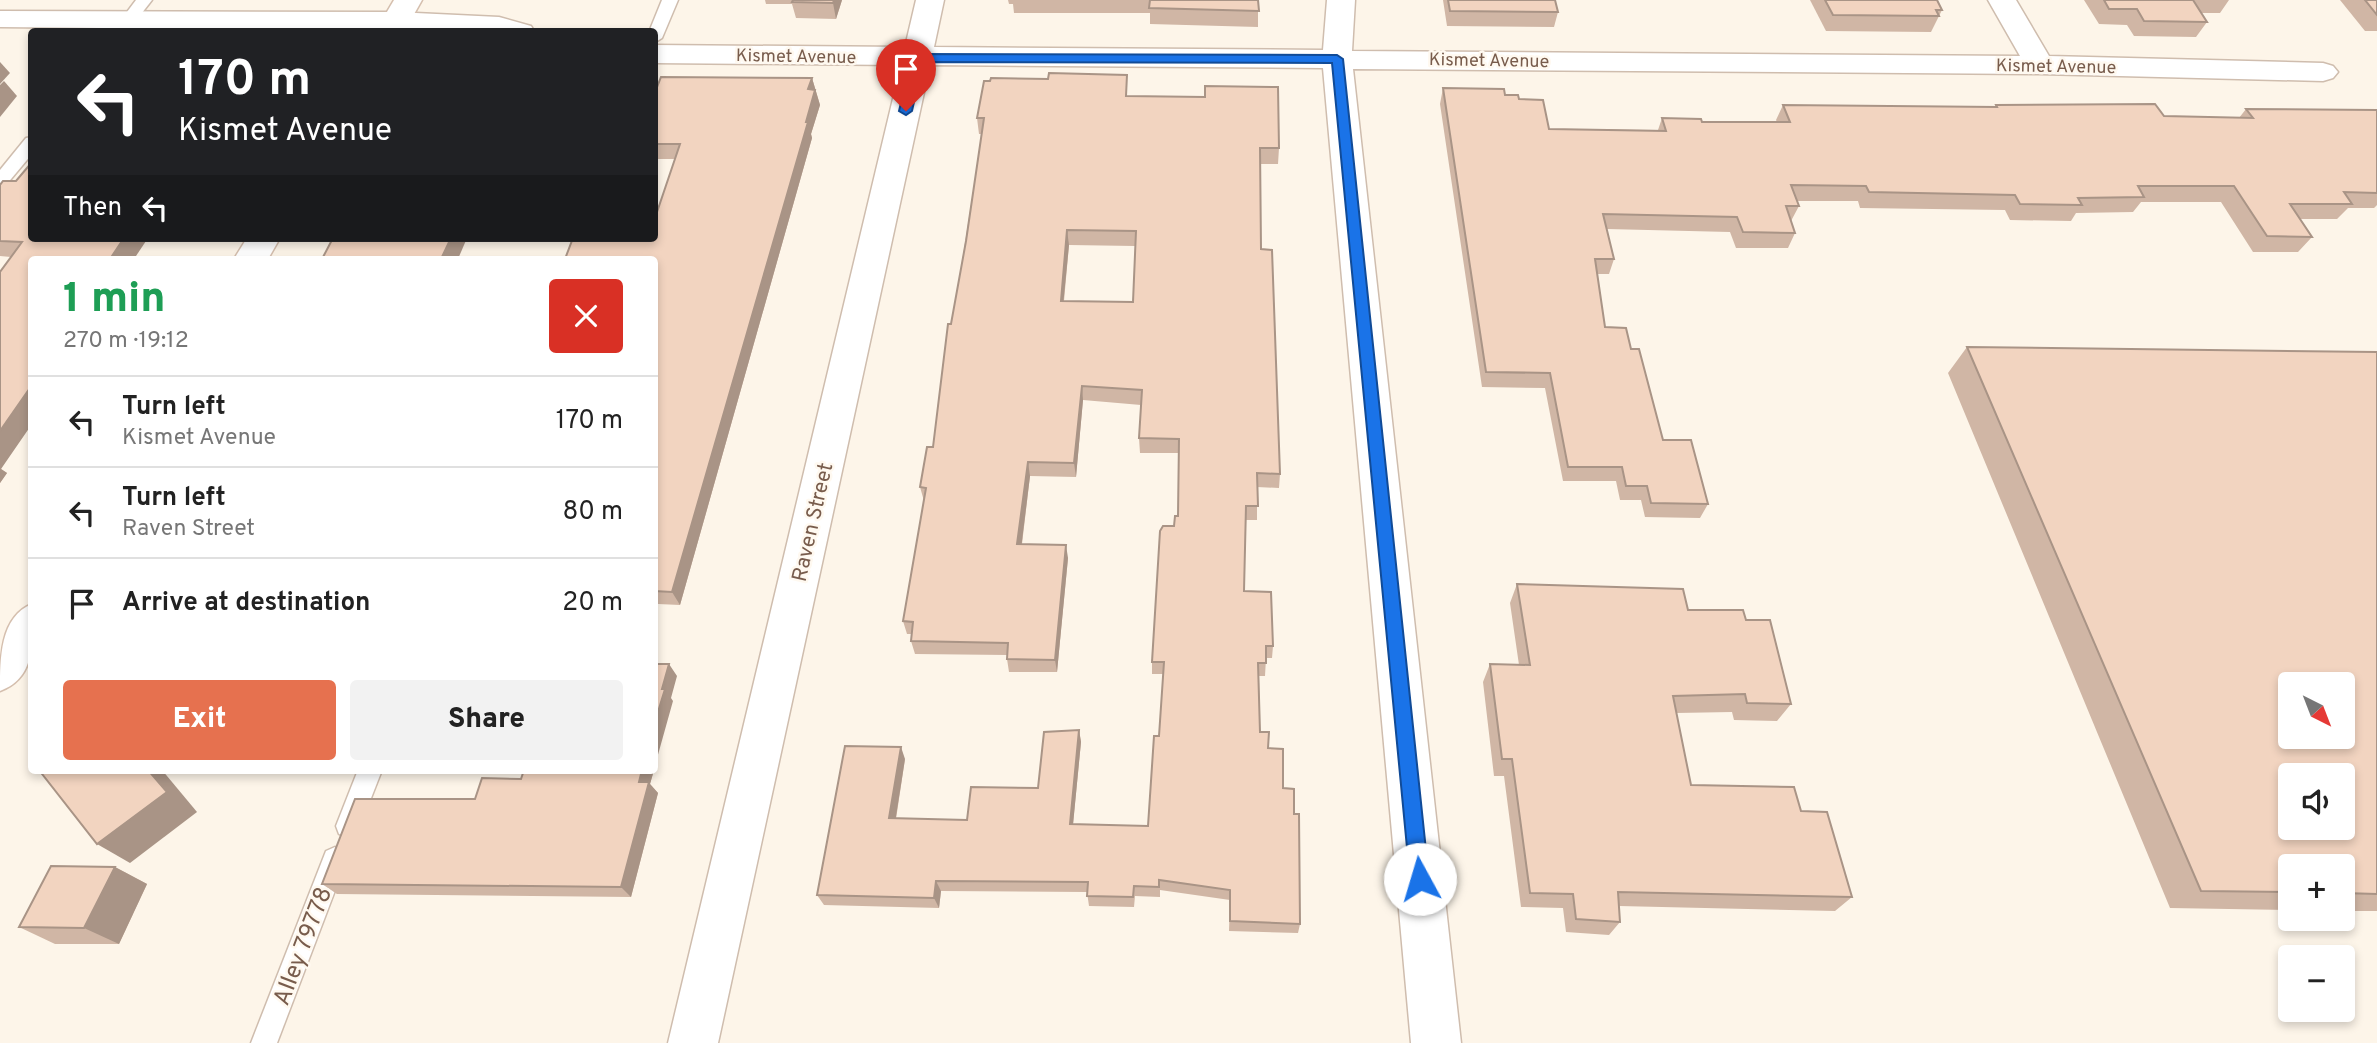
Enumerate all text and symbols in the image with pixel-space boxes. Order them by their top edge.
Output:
pin [876,39,936,111]
street label: Kismet Avenue [736,45,856,70]
street label: Kismet Avenue [1429,49,1549,74]
icon: arrive [887,50,925,88]
text: 170 m [178,51,311,113]
street label: Kismet Avenue [1996,55,2116,80]
icon: left [63,56,154,147]
text: Kismet Avenue [178,112,392,152]
icon: left [136,189,174,227]
text: Then [63,192,122,225]
text: 1 min [63,274,166,327]
button: close [549,279,623,353]
text: 270 m · 19:12 [63,327,189,356]
text: Turn left [122,391,226,424]
icon: left [63,403,101,441]
text: 170 m [556,405,623,438]
text: Kismet Avenue [122,424,276,453]
street label: Raven Street [787,460,840,585]
text: Turn left [122,482,226,515]
icon: left [63,494,101,532]
text: 80 m [563,496,623,529]
text: Raven Street [122,515,255,544]
icon: arrive [63,585,101,623]
text: Arrive at destination [122,587,370,620]
text: 20 m [562,587,623,620]
north arrow [2278,672,2356,749]
map controls [2278,672,2355,1022]
button: Exit [63,680,336,760]
button: Share [350,680,623,760]
button: sound [2278,763,2355,840]
position arrow [1383,842,1457,916]
button: + [2278,854,2355,931]
street label: Alley 79778 [268,883,340,1010]
button: − [2278,945,2355,1022]

